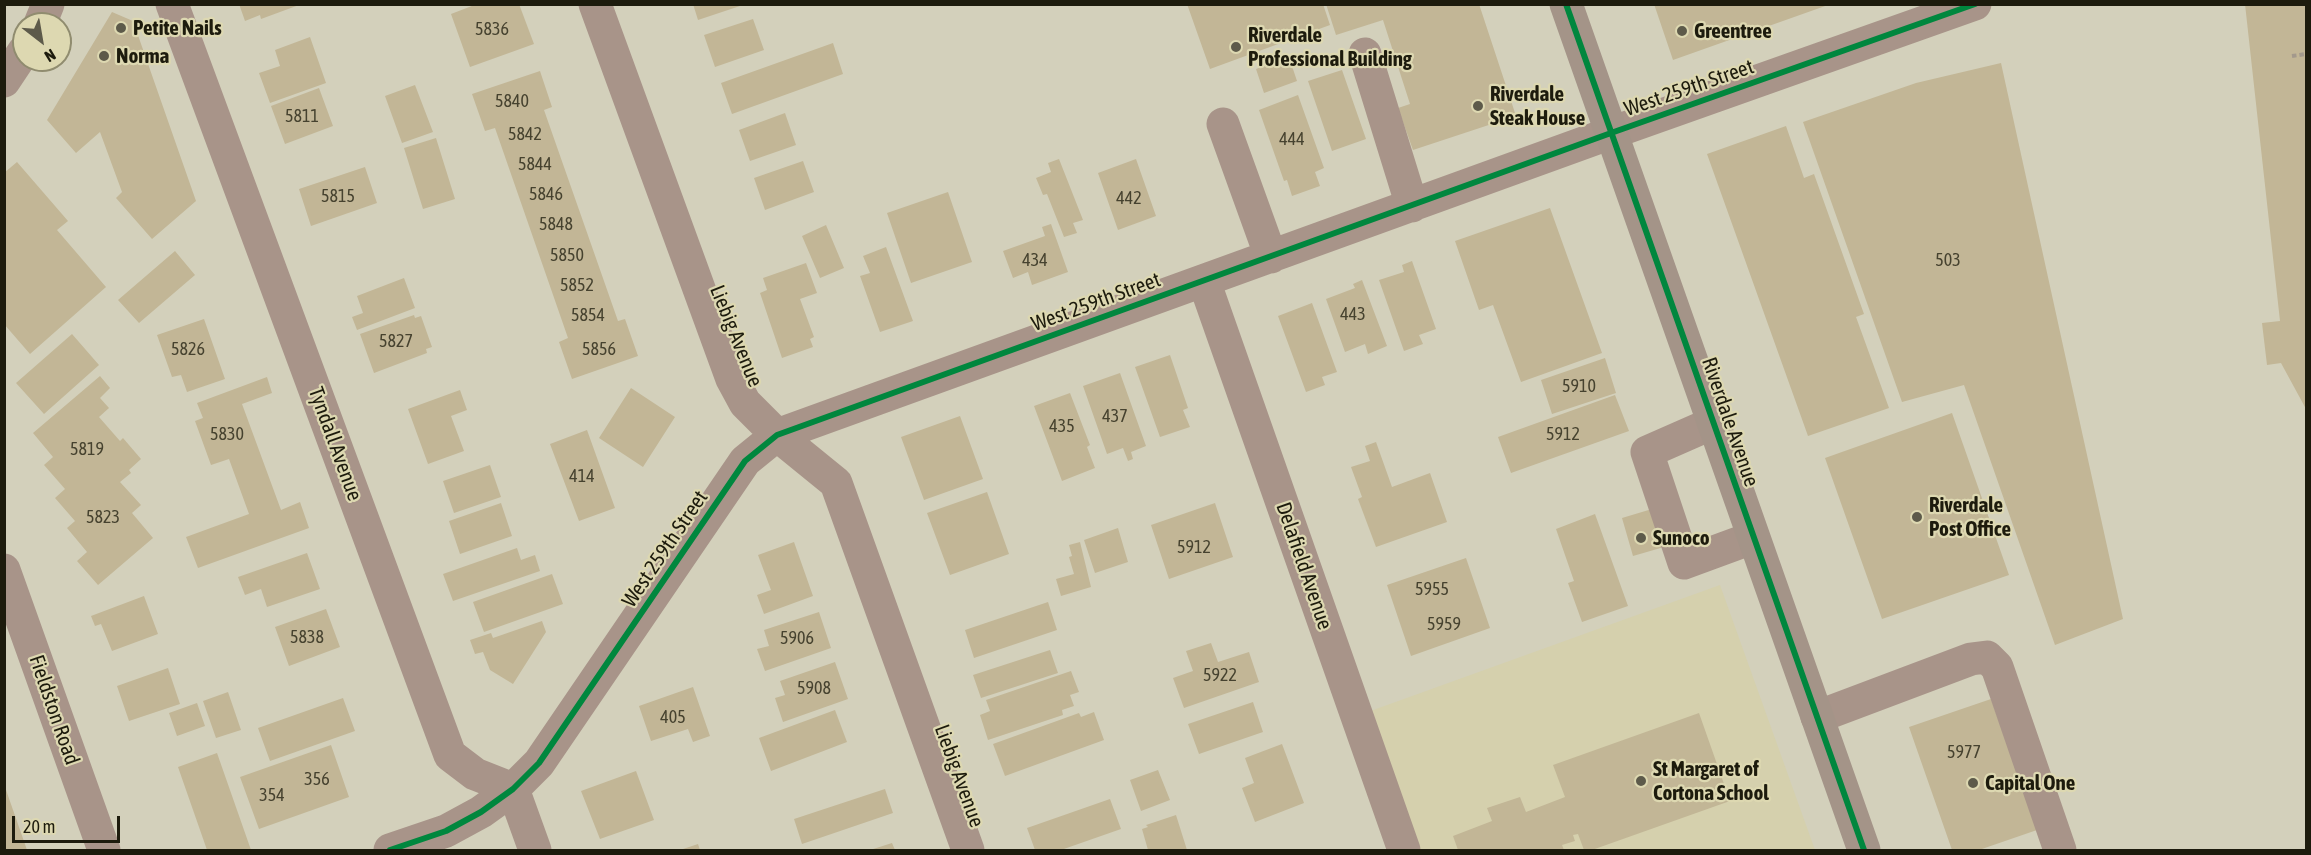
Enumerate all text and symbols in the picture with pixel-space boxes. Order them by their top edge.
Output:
north arrow [12,12,72,72]
place label: Petite Nails [133,15,222,41]
house number: 5836 [475,18,509,40]
place label: Greentree [1694,18,1772,44]
marker: Petite Nails [114,21,128,35]
place label: Riverdale Professional Building [1248,22,1412,72]
marker: Greentree [1675,24,1689,38]
marker: Riverdale Professional Building [1229,40,1243,54]
place label: Norma [116,43,169,69]
text: N [42,46,59,66]
marker: Norma [97,49,111,63]
street label: West 259th Street [1621,54,1757,122]
place label: Riverdale Steak House [1490,81,1585,131]
house number: 5840 [495,90,529,112]
marker: Riverdale Steak House [1471,99,1485,113]
house number: 5811 [285,105,319,127]
house number: 5842 [508,123,542,145]
house number: 444 [1279,128,1305,150]
house number: 5844 [518,153,552,175]
house number: 5846 [529,183,563,205]
house number: 5815 [321,185,355,207]
house number: 442 [1116,187,1142,209]
house number: 5848 [539,213,573,235]
house number: 5850 [550,244,584,266]
house number: 434 [1022,249,1048,271]
house number: 503 [1935,249,1961,271]
street label: West 259th Street [1028,267,1164,337]
house number: 5852 [560,274,594,296]
street label: Liebig Avenue [704,282,768,390]
house number: 443 [1340,303,1366,325]
house number: 5854 [571,304,605,326]
house number: 5827 [379,330,413,352]
house number: 5826 [171,338,205,360]
house number: 5856 [582,338,616,360]
street label: Riverdale Avenue [1696,354,1764,490]
house number: 5910 [1562,375,1596,397]
street label: Tyndall Avenue [303,384,367,504]
house number: 437 [1102,405,1128,427]
house number: 435 [1049,415,1075,437]
house number: 5830 [210,423,244,445]
house number: 5912 [1546,423,1580,445]
house number: 5819 [70,438,104,460]
house number: 414 [569,465,595,487]
street label: West 259th Street [617,486,713,612]
place label: Riverdale Post Office [1929,492,2011,542]
street label: Delafield Avenue [1270,499,1338,633]
house number: 5823 [86,506,120,528]
marker: Riverdale Post Office [1910,510,1924,524]
place label: Sunoco [1653,525,1710,551]
marker: Sunoco [1634,531,1648,545]
house number: 5912 [1177,536,1211,558]
house number: 5955 [1415,578,1449,600]
house number: 5959 [1427,613,1461,635]
house number: 5838 [290,626,324,648]
house number: 5906 [780,627,814,649]
street label: Fieldston Road [23,652,85,768]
house number: 5922 [1203,664,1237,686]
house number: 5908 [797,677,831,699]
house number: 405 [660,706,686,728]
street label: Liebig Avenue [929,721,989,831]
house number: 5977 [1947,741,1981,763]
place label: St Margaret of Cortona School [1653,756,1769,806]
house number: 356 [304,768,330,790]
place label: Capital One [1985,770,2075,796]
marker: St Margaret of Cortona School [1634,774,1648,788]
marker: Capital One [1966,776,1980,790]
house number: 354 [259,784,285,806]
scale bar [15,804,123,842]
text: 20 m [23,816,55,837]

